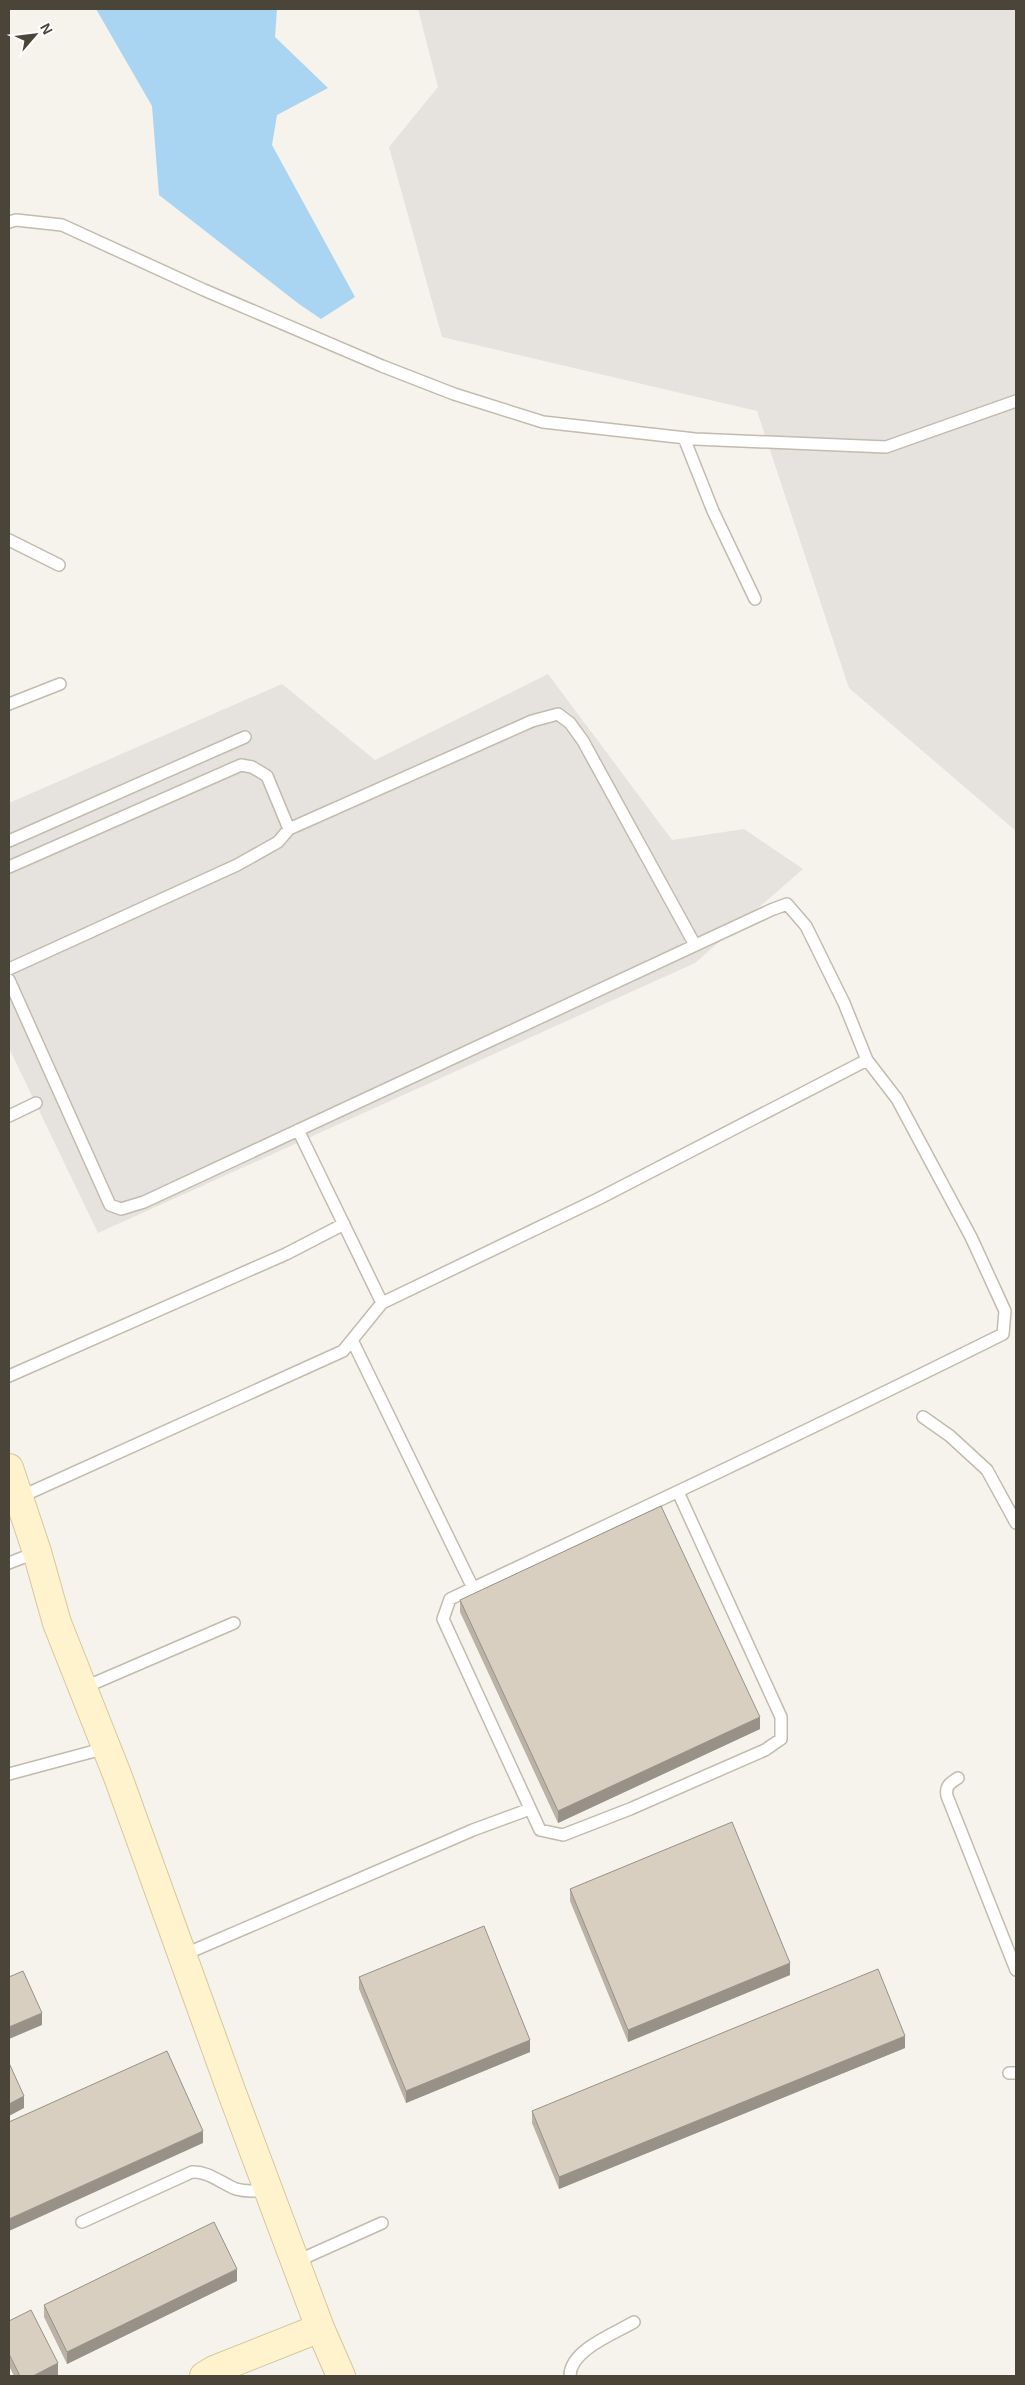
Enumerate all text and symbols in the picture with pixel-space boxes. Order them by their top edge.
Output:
north arrow [10,10,60,60]
text: N [37,21,56,37]

